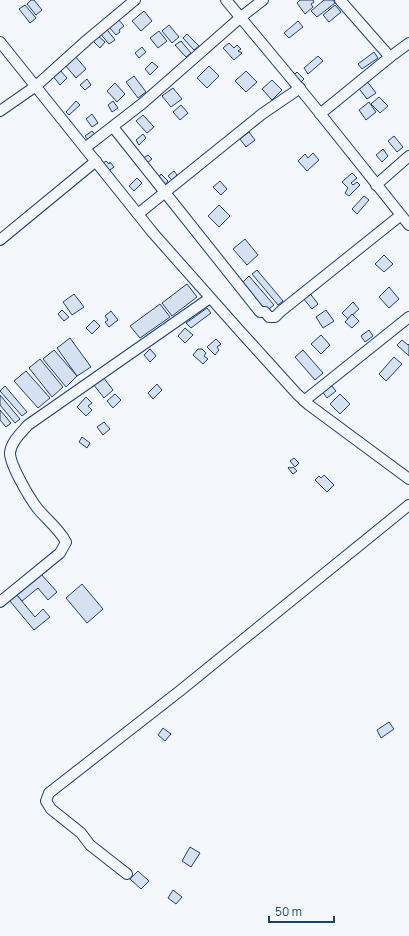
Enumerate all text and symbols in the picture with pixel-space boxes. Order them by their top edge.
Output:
scale bar [269,898,334,924]
text: 50 m [275,903,302,920]

